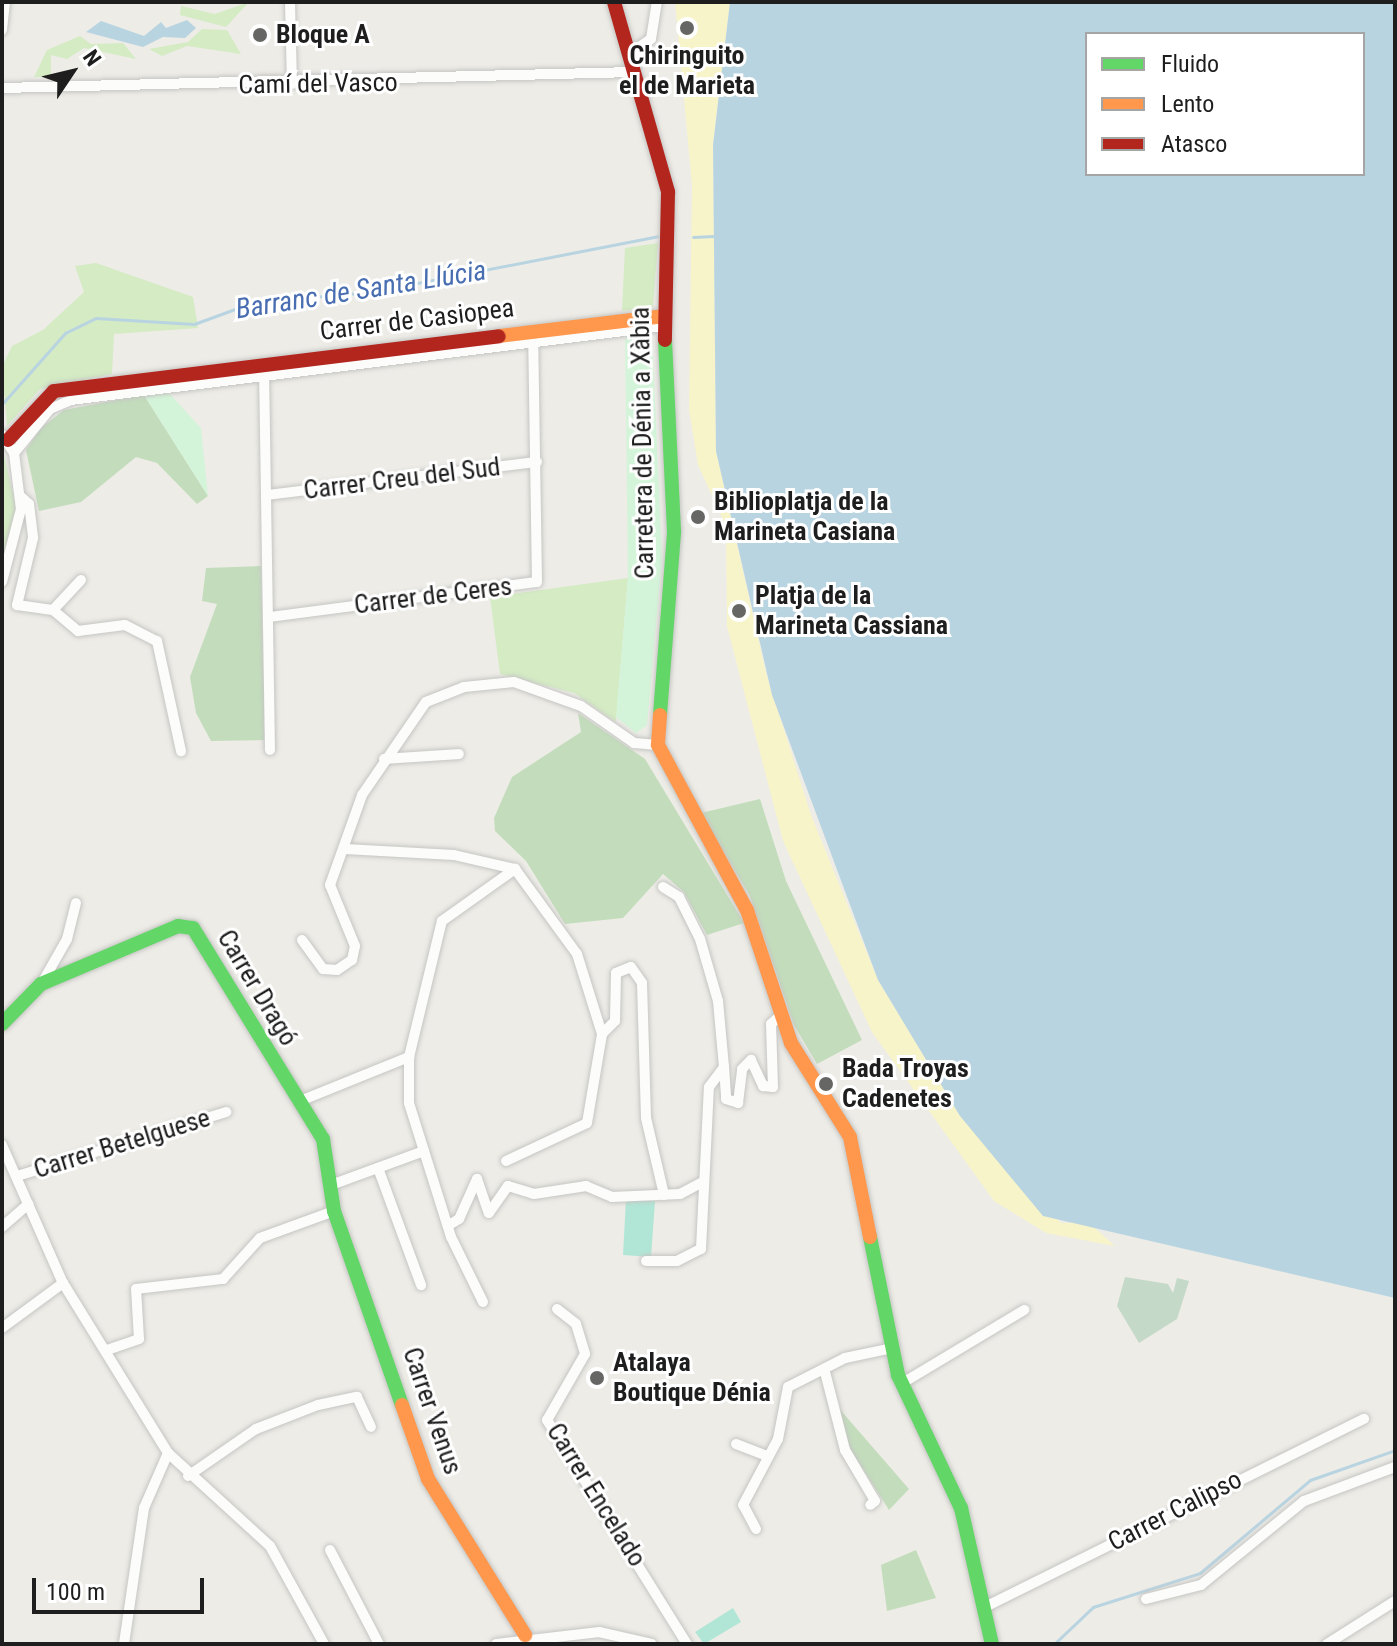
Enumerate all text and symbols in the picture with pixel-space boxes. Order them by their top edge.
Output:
place label: Bloque A [276,19,370,51]
marker: Chiringuito el de Marieta [678,19,696,37]
marker: Bloque A [251,26,269,44]
north arrow [32,32,112,112]
legend [1085,32,1365,176]
place label: Chiringuito el de Marieta [619,40,755,102]
text: N [78,45,106,71]
text: Fluido [1161,50,1219,78]
street label: Camí del Vasco [238,67,398,101]
text: Lento [1161,90,1214,118]
text: Atasco [1161,130,1227,158]
water label: Barranc de Santa Llúcia [233,254,489,326]
street label: Carrer de Casiopea [318,293,516,347]
street label: Carretera de Dénia a Xàbia [625,307,661,579]
street label: Carrer Creu del Sud [302,451,502,507]
place label: Biblioplatja de la Marineta Casiana [714,486,895,548]
marker: Biblioplatja de la Marineta Casiana [689,508,707,526]
street label: Carrer de Ceres [352,571,514,621]
place label: Platja de la Marineta Cassiana [755,580,948,642]
marker: Platja de la Marineta Cassiana [730,602,748,620]
street label: Carrer Dragó [210,924,304,1052]
place label: Bada Troyas Cadenetes [842,1053,970,1114]
marker: Bada Troyas Cadenetes [817,1075,835,1093]
street label: Carrer Betelguese [30,1102,214,1186]
street label: Carrer Venus [396,1343,468,1479]
place label: Atalaya Boutique Dénia [613,1347,771,1408]
marker: Atalaya Boutique Dénia [588,1369,606,1387]
street label: Carrer Encelado [540,1418,652,1572]
street label: Carrer Calipso [1103,1464,1247,1558]
scale bar [36,1562,208,1612]
text: 100 m [46,1578,105,1606]

